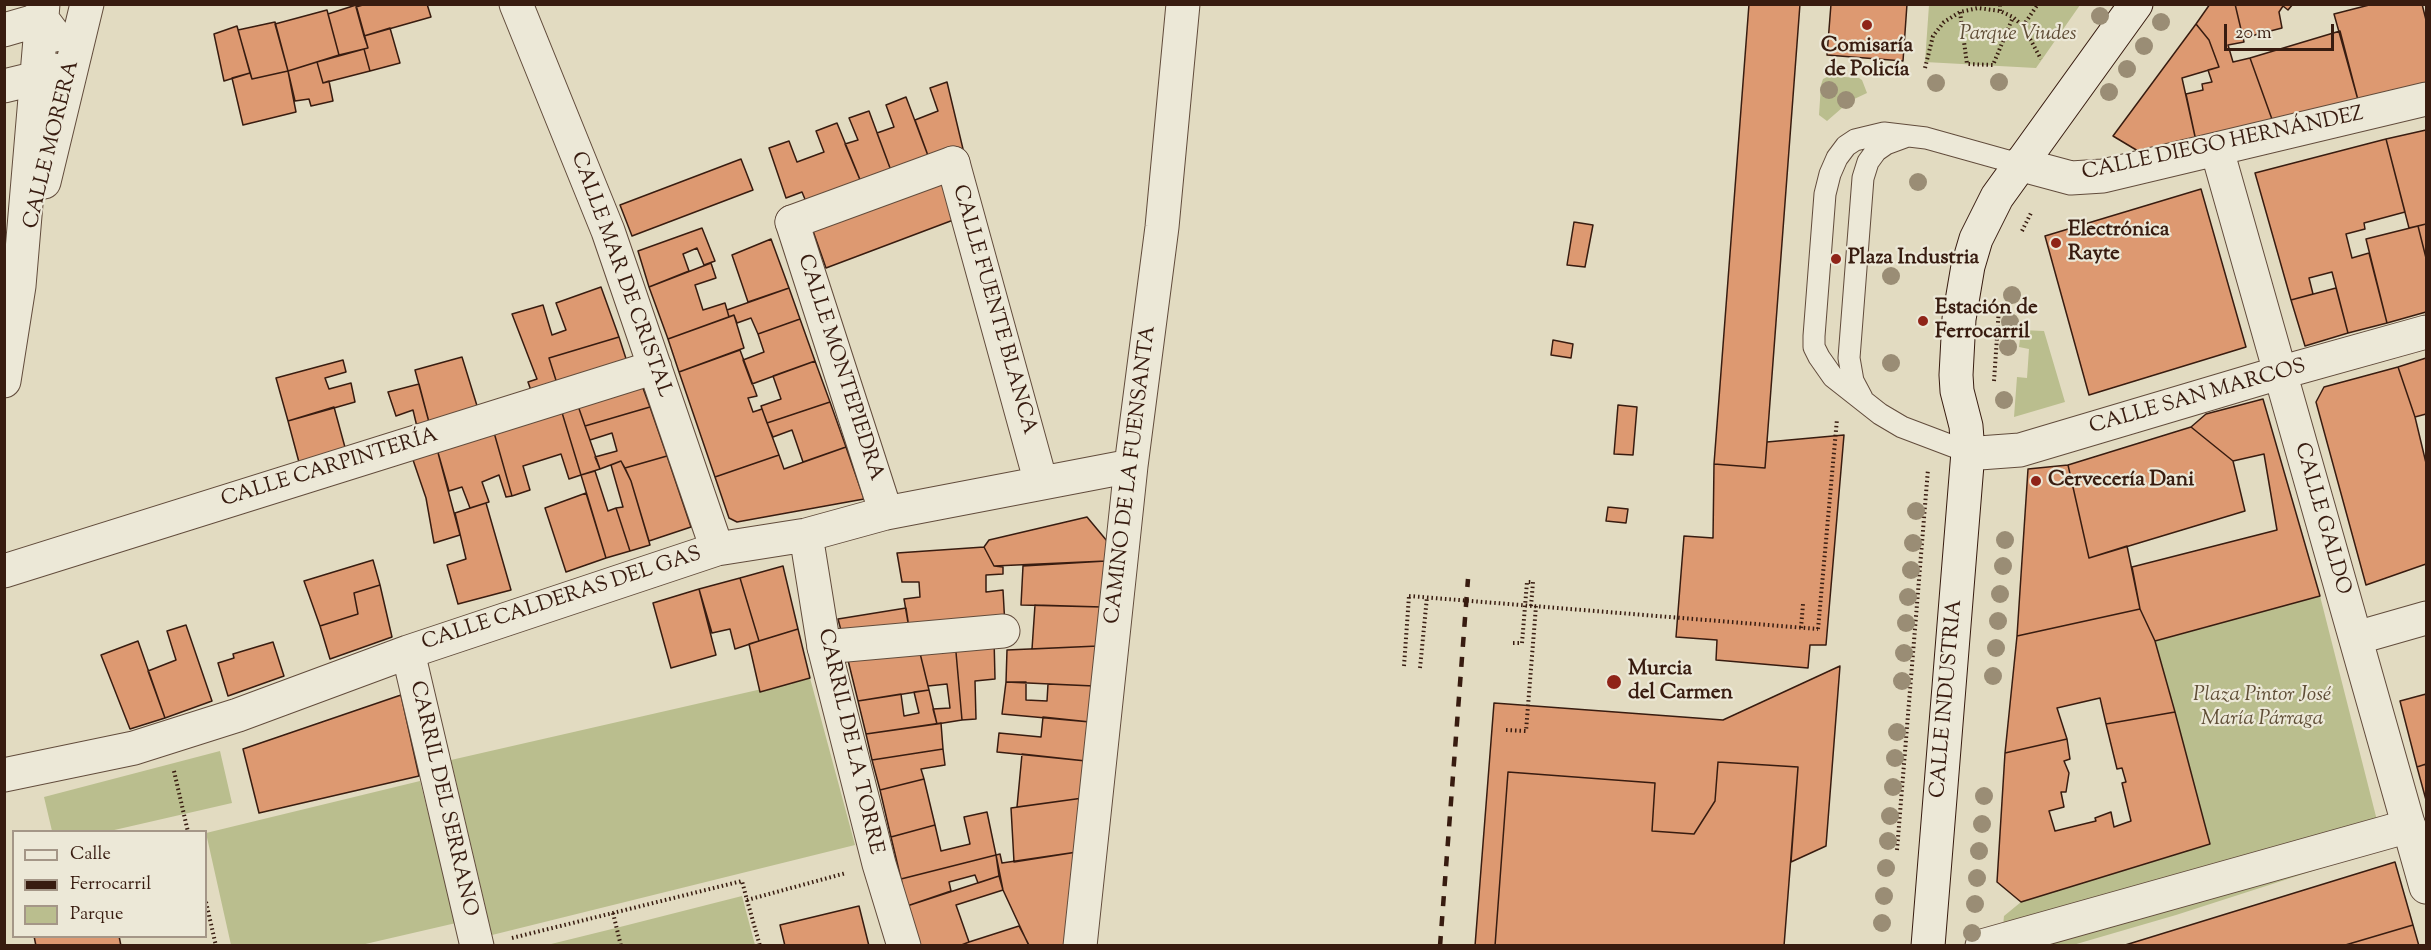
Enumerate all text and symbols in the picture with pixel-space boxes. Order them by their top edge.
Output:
scale bar [2227,12,2336,50]
marker: Comisaría de Policía [1860,18,1874,32]
text: 20 m [2235,21,2272,47]
park label: Parque Viudes [1959,22,2077,48]
place label: Comisaría de Policía [1821,34,1913,84]
street label: CALLE MORERA [20,58,86,232]
street label: CALLE DIEGO HERNÁNDEZ [2080,103,2366,187]
street label: CALLE MAR DE CRISTAL [564,149,676,401]
street label: CALLE FUENTE BLANCA [945,182,1041,438]
place label: Electrónica Rayte [2068,218,2169,268]
marker: Electrónica Rayte [2049,236,2063,250]
place label: Plaza Industria [1848,246,1979,272]
street label: CALLE MONTEPIEDRA [790,252,888,484]
marker: Plaza Industria [1829,252,1843,266]
place label: Estación de Ferrocarril [1935,296,2038,346]
marker: Estación de Ferrocarril [1916,314,1930,328]
street label: CAMINO DE LA FUENSANTA [1101,324,1163,626]
street label: CALLE SAN MARCOS [2087,355,2309,441]
street label: CALLE CARPINTERÍA [218,424,442,514]
street label: CALLE GALDO [2287,440,2355,598]
place label: Cervecería Dani [2048,468,2194,494]
marker: Cervecería Dani [2029,474,2043,488]
street label: CALLE CALDERAS DEL GAS [419,543,705,657]
street label: CALLE INDUSTRIA [1927,599,1969,799]
street label: CARRIL DE LA TORRE [811,627,887,857]
place label: Murcia del Carmen [1628,657,1733,707]
marker: Murcia del Carmen [1605,673,1623,691]
street label: CARRIL DEL SERRANO [403,679,481,919]
park label: Plaza Pintor José María Párraga [2193,683,2331,733]
legend [12,830,207,938]
text: Calle [70,842,111,868]
text: Ferrocarril [70,872,151,898]
text: Parque [70,902,123,928]

